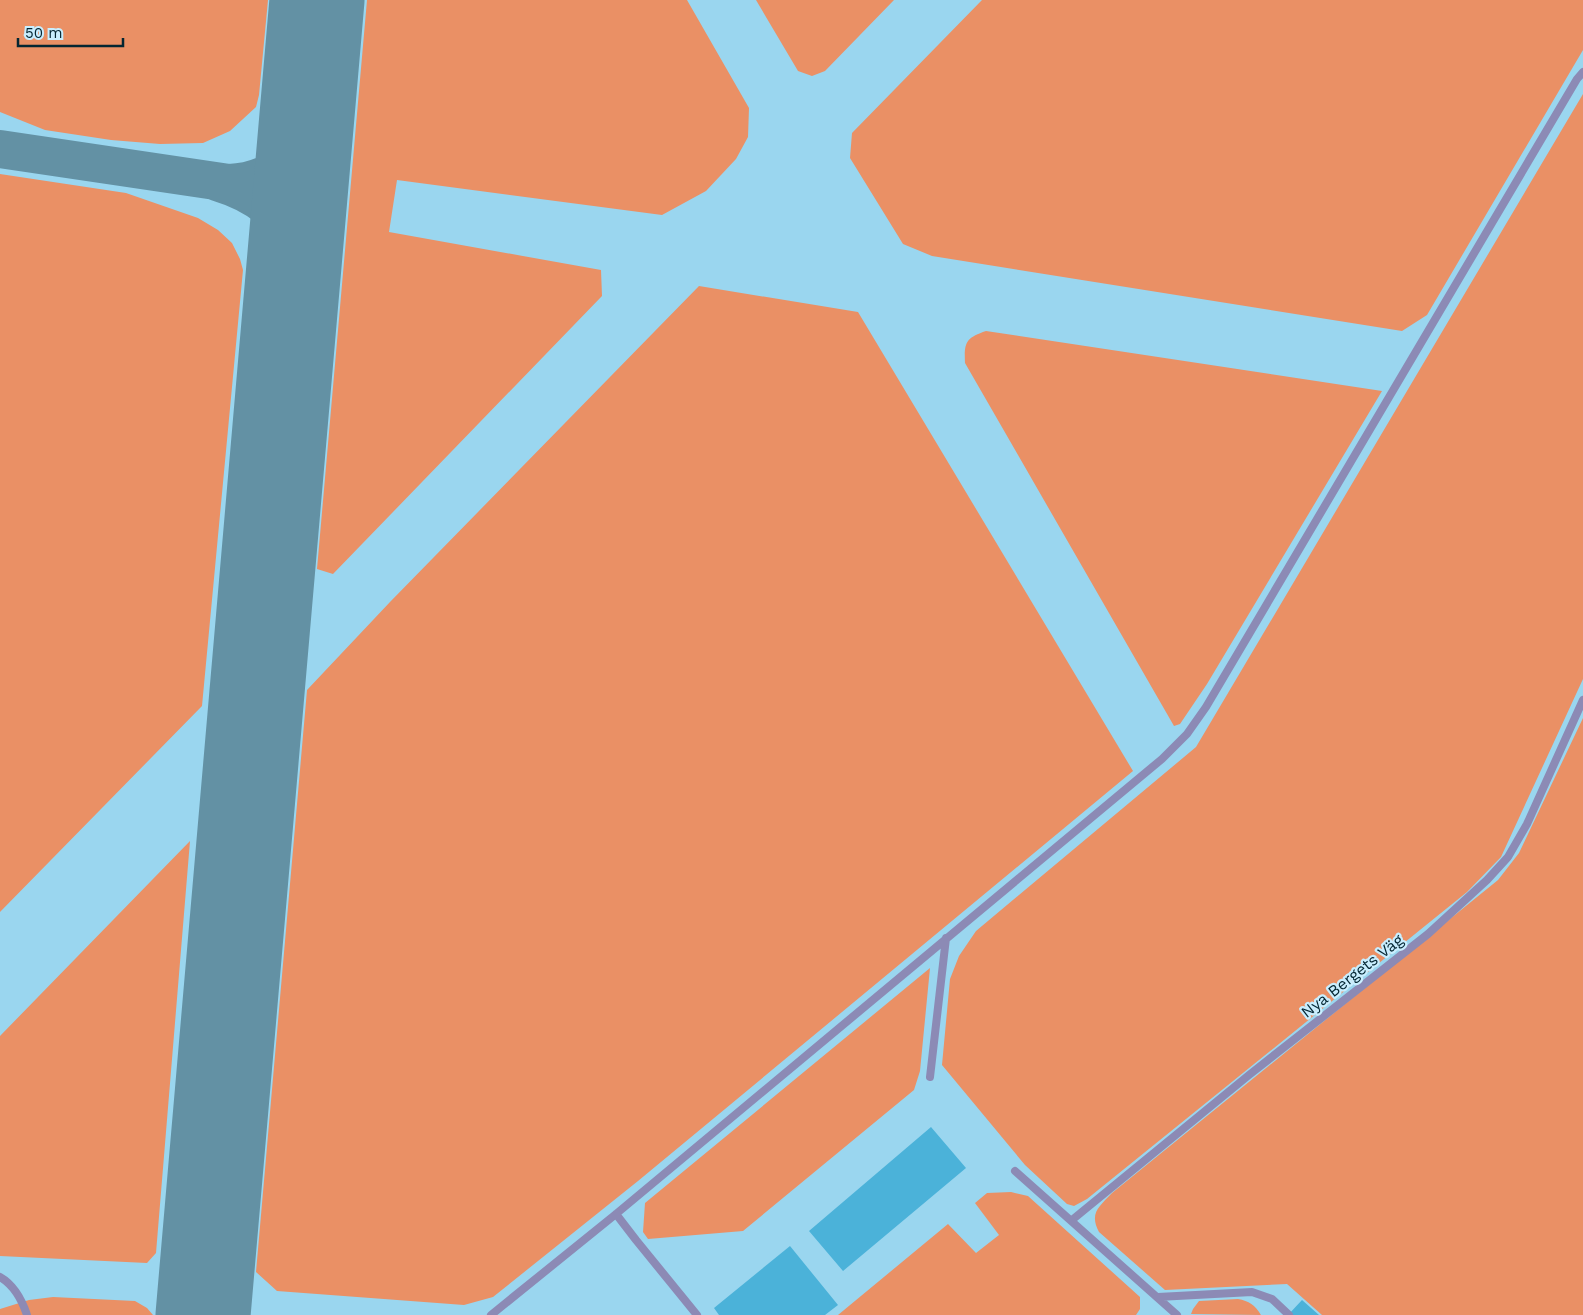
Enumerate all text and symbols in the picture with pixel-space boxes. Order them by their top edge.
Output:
scale bar [18,15,122,47]
text: 50 m [25,24,62,42]
street label: Nya Bergets Väg [1297,930,1407,1022]

